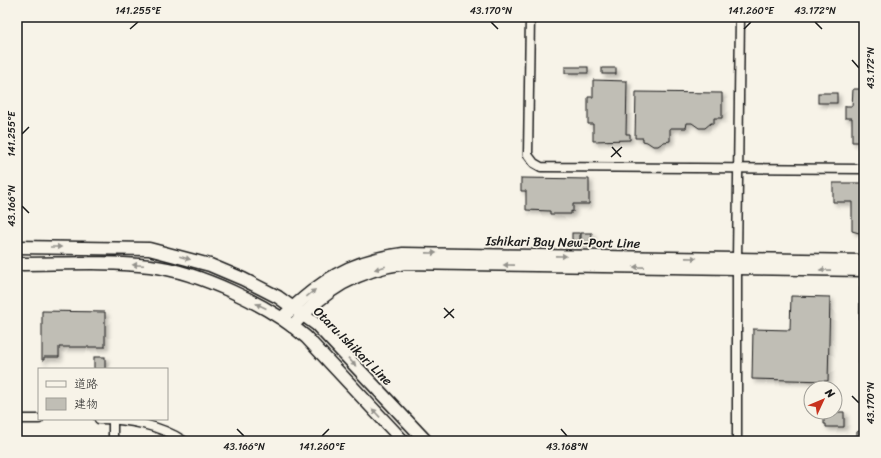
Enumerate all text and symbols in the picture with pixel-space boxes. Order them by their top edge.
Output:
text: 141.255°E [115,2,162,20]
text: 43.170°N [470,2,512,20]
text: 141.260°E [728,2,775,20]
text: 43.172°N [794,2,836,20]
text: 43.172°N [862,47,880,89]
text: 141.255°E [3,110,21,157]
text: 43.166°N [3,185,21,227]
street label: Ishikari Bay New-Port Line [485,229,641,255]
one-way arrow [50,244,63,250]
one-way arrow [425,250,438,256]
one-way arrow [555,252,567,259]
one-way arrow [179,255,191,261]
one-way arrow [685,255,698,261]
one-way arrow [132,262,144,269]
one-way arrow [502,262,515,268]
one-way arrow [632,264,645,270]
one-way arrow [373,265,385,271]
one-way arrow [818,267,831,273]
one-way arrow [306,288,317,297]
street label: Otaru Ishikari Line [308,301,398,391]
one-way arrow [255,303,266,309]
one-way arrow [347,357,356,367]
legend [38,368,168,420]
text: 道路 [74,373,98,395]
north arrow [803,380,843,420]
text: 43.170°N [862,382,880,424]
text: N [820,383,840,403]
text: 建物 [74,393,98,415]
one-way arrow [372,408,381,417]
text: 43.166°N [223,438,265,456]
text: 141.260°E [299,438,346,456]
text: 43.168°N [546,438,588,456]

